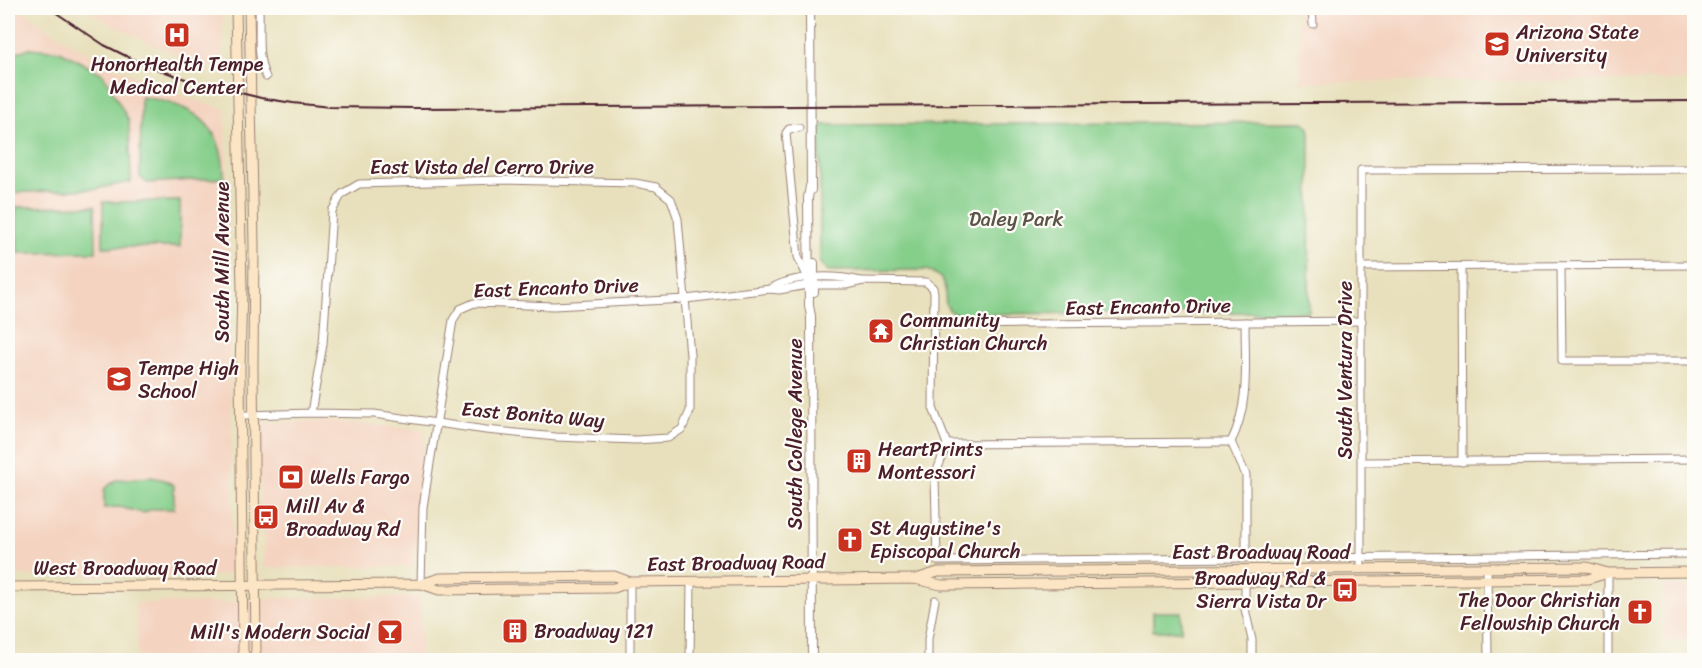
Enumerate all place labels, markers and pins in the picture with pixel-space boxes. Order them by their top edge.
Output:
place label: Arizona State University [1515,15,1639,73]
hospital icon: HonorHealth Tempe Medical Center [162,20,192,50]
school or university icon: Arizona State University [1482,29,1512,59]
place label: HonorHealth Tempe Medical Center [91,47,264,105]
place label: Community Christian Church [900,303,1048,361]
temple icon: Community Christian Church [866,316,896,346]
place label: Tempe High School [138,351,239,409]
school or university icon: Tempe High School [104,364,134,394]
place label: HeartPrints Montessori [878,432,983,490]
building icon: HeartPrints Montessori [844,446,874,476]
place label: Wells Fargo [310,460,410,495]
bank icon: Wells Fargo [276,462,306,492]
place label: Mill Av & Broadway Rd [286,489,401,547]
bus stop icon: Mill Av & Broadway Rd [251,502,281,532]
place label: St Augustine's Episcopal Church [870,511,1020,569]
church icon: St Augustine's Episcopal Church [835,525,865,555]
place label: Broadway Rd & Sierra Vista Dr [1194,561,1328,619]
bus stop icon: Broadway Rd & Sierra Vista Dr [1330,575,1360,605]
place label: The Door Christian Fellowship Church [1458,583,1620,641]
church icon: The Door Christian Fellowship Church [1625,597,1655,627]
place label: Broadway 121 [534,614,654,649]
place label: Mill's Modern Social [191,615,371,650]
building icon: Broadway 121 [500,616,530,646]
bar icon: Mill's Modern Social [375,617,405,647]

